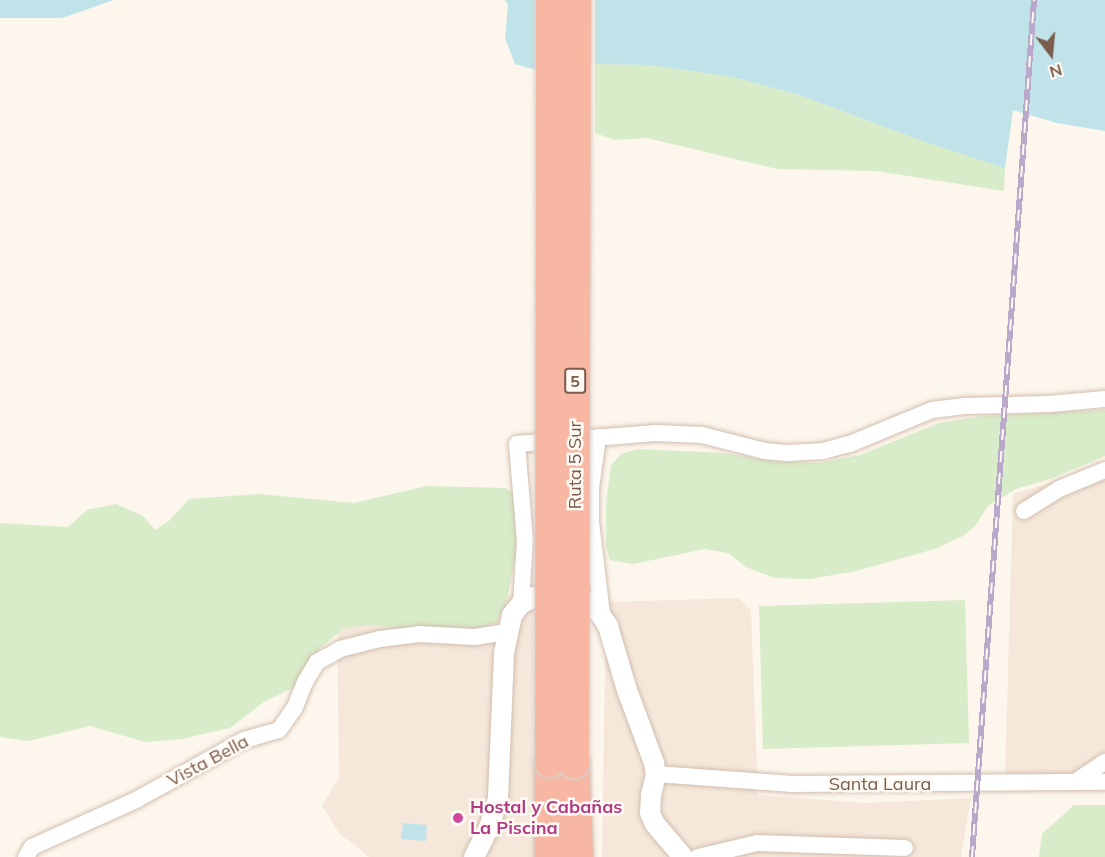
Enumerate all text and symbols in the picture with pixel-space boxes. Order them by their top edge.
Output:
north arrow [1021,24,1081,84]
text: N [1047,60,1065,83]
road number: 5 [563,368,587,394]
street label: Ruta 5 Sur [564,421,586,509]
street label: Vista Bella [164,731,252,791]
street label: Santa Laura [829,773,931,795]
place label: Hostal y Cabañas La Piscina [470,797,622,840]
marker: Hostal y Cabañas La Piscina [451,811,465,825]

